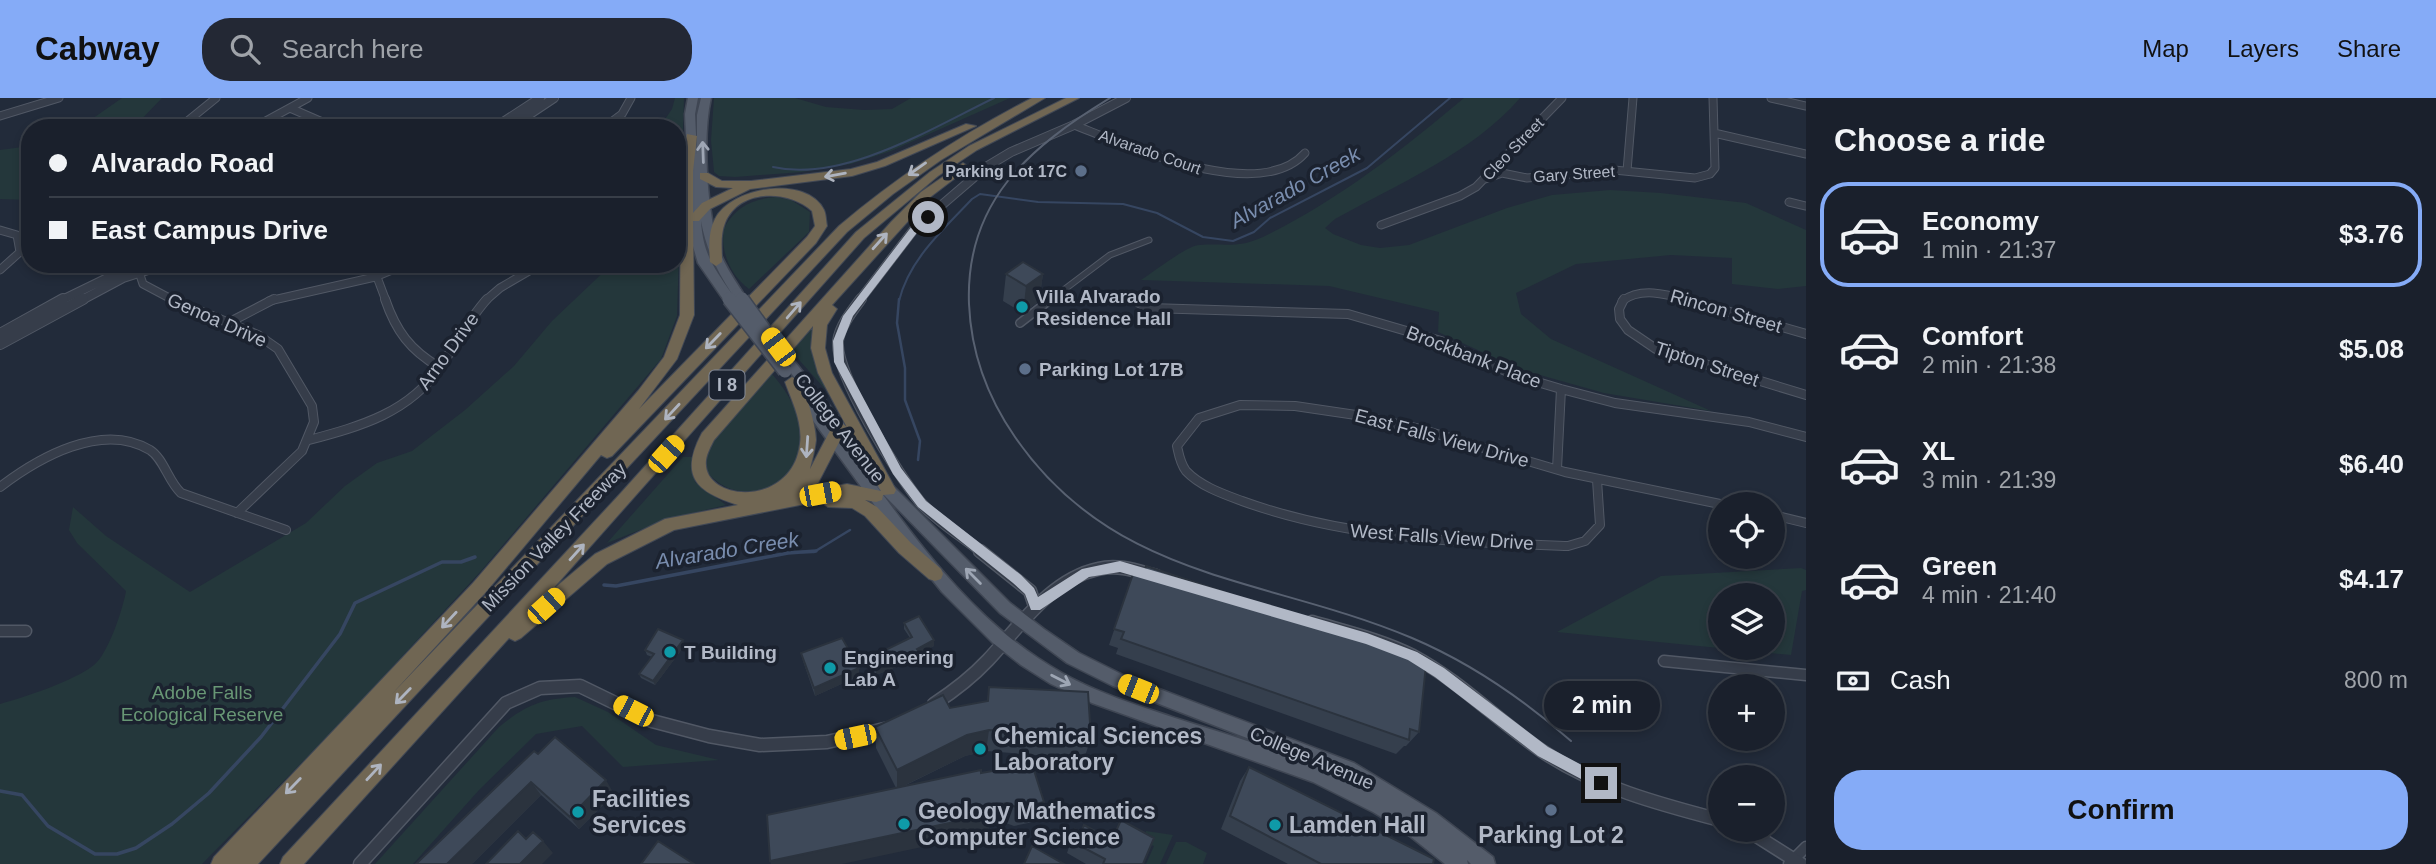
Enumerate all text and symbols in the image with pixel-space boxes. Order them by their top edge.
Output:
search box [202,18,692,81]
text: Cabway [35,30,160,67]
icon: search [226,30,264,68]
text: Search here [282,34,423,64]
text: Map [2142,35,2189,62]
text: Layers [2227,35,2299,62]
text: Share [2337,35,2401,62]
street label: Cleo Street [1479,114,1547,184]
text: Choose a ride [1834,122,2046,158]
street label: Alvarado Court [1097,127,1204,178]
one-way arrow [696,140,710,163]
water label: Alvarado Creek [1224,141,1365,233]
text: Alvarado Road [91,148,275,178]
one-way arrow [908,162,927,176]
place label: Parking Lot 17C [945,163,1067,180]
marker: Parking Lot 17C [1073,163,1089,179]
street label: Gary Street [1533,163,1616,185]
one-way arrow [824,169,847,182]
route start [912,201,944,233]
icon: car [1838,203,1901,266]
text: Economy [1922,206,2039,236]
text: East Campus Drive [91,215,328,245]
text: $3.76 [2339,219,2404,249]
one-way arrow [872,232,888,250]
text: 1 min · 21:37 [1922,237,2056,263]
street label: Rincon Street [1668,285,1785,337]
place label: Villa Alvarado Residence Hall [1036,286,1171,329]
street label: Genoa Drive [164,289,270,351]
marker: Villa Alvarado Residence Hall [1014,299,1030,315]
one-way arrow [786,301,802,319]
street label: Arno Drive [413,309,483,393]
icon: car [1838,318,1901,381]
text: Comfort [1922,321,2023,351]
street label: Brockbank Place [1404,322,1544,392]
car [757,324,800,370]
one-way arrow [705,333,722,350]
text: $5.08 [2339,334,2404,364]
street label: Tipton Street [1652,337,1762,391]
text: 2 min · 21:38 [1922,352,2056,378]
place label: Parking Lot 17B [1039,359,1184,380]
marker: Parking Lot 17B [1017,361,1033,377]
street label: College Avenue [791,369,889,487]
road number: I 8 [710,370,744,400]
one-way arrow [664,403,681,420]
street label: East Falls View Drive [1353,405,1531,471]
car [645,431,688,477]
icon: car [1838,433,1901,496]
one-way arrow [800,435,813,458]
text: XL [1922,436,1955,466]
text: $6.40 [2339,449,2404,479]
street label: Mission Valley Freeway [478,458,631,616]
text: 3 min · 21:39 [1922,467,2056,493]
car [798,480,843,508]
map controls [1708,492,1785,842]
button: locate [1708,492,1785,569]
street label: West Falls View Drive [1349,520,1535,554]
water label: Alvarado Creek [652,527,802,573]
one-way arrow [569,543,585,561]
icon: car [1838,548,1901,611]
text: Green [1922,551,1997,581]
text: $4.17 [2339,564,2404,594]
one-way arrow [964,567,981,584]
text: 4 min · 21:40 [1922,582,2056,608]
button: layers [1708,583,1785,660]
car [524,584,569,628]
one-way arrow [441,611,457,629]
place label: T Building [684,642,777,663]
marker: T Building [662,644,678,660]
place label: Engineering Lab A [844,647,954,690]
marker: Engineering Lab A [822,660,838,676]
icon: cash [1834,662,1872,700]
text: Cash [1890,665,1951,695]
text: 800 m [2344,667,2408,693]
car [1115,671,1162,707]
one-way arrow [1050,673,1071,687]
button: + [1708,674,1785,751]
park label: Adobe Falls Ecological Reserve [121,682,283,725]
callout: 2 min [1543,682,1659,730]
one-way arrow [395,687,412,704]
car [610,692,657,730]
text: 2 min [1572,692,1632,718]
car [833,722,878,752]
street label: College Avenue [1247,722,1377,794]
place label: Chemical Sciences Laboratory [994,723,1202,775]
marker: Chemical Sciences Laboratory [972,741,988,757]
one-way arrow [366,764,383,781]
button: − [1708,765,1785,842]
route end [1585,767,1617,799]
button: Confirm [1834,770,2408,850]
one-way arrow [285,777,302,794]
place label: Facilities Services [592,786,690,838]
place label: Geology Mathematics Computer Science [918,798,1156,850]
marker: Parking Lot 2 [1543,802,1559,818]
marker: Facilities Services [570,804,586,820]
place label: Lamden Hall [1289,812,1426,838]
marker: Geology Mathematics Computer Science [896,816,912,832]
marker: Lamden Hall [1267,817,1283,833]
place label: Parking Lot 2 [1478,822,1624,848]

